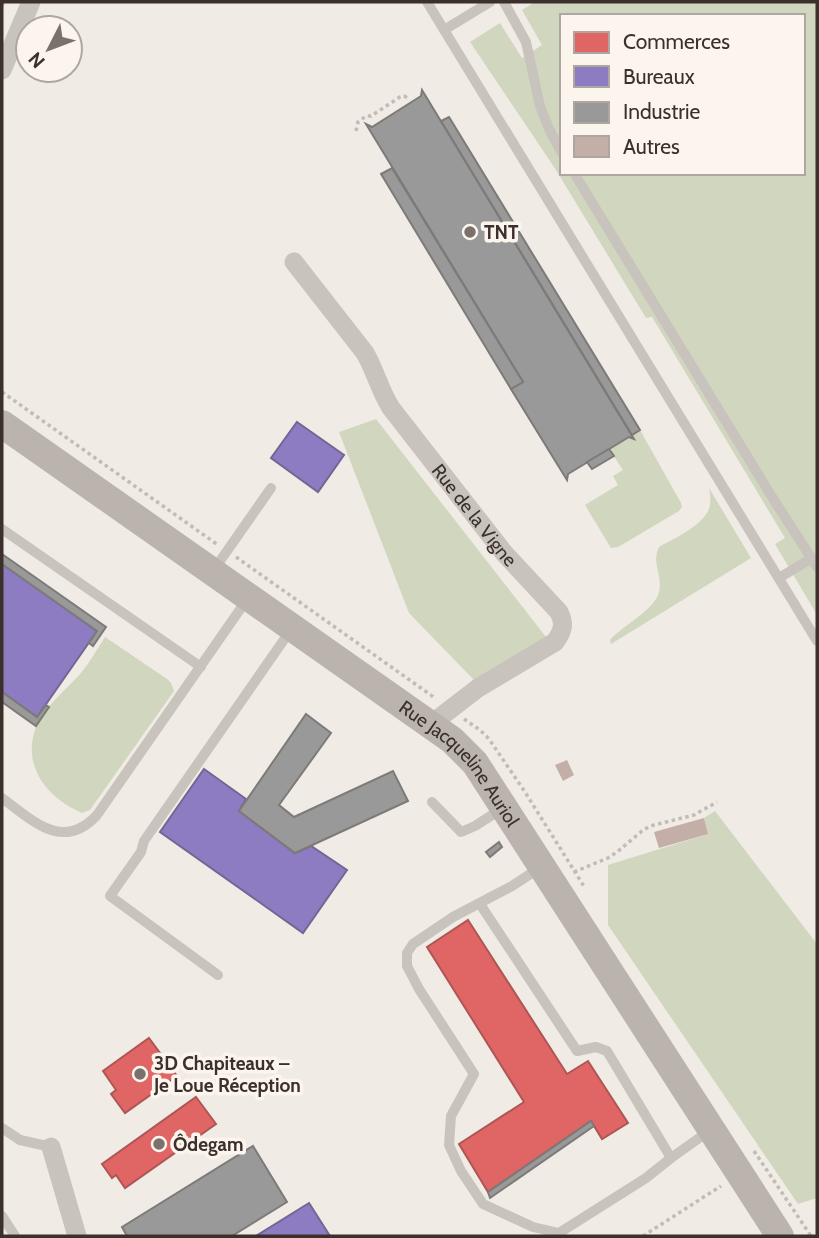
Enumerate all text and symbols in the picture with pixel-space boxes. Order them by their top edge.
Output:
north arrow [14,14,84,84]
legend [560,14,805,175]
text: Commerces [623,29,730,54]
text: N [24,47,50,73]
text: Bureaux [623,64,695,89]
text: Industrie [623,99,700,124]
text: Autres [623,134,680,159]
place label: TNT [484,221,519,244]
marker: TNT [462,224,478,240]
street label: Rue de la Vigne [427,459,522,572]
street label: Rue Jacqueline Auriol [395,696,524,832]
place label: 3D Chapiteaux – Je Loue Réception [153,1052,301,1097]
marker: 3D Chapiteaux – Je Loue Réception [132,1066,148,1082]
place label: Ôdegam [173,1133,243,1156]
marker: Ôdegam [151,1136,167,1152]

